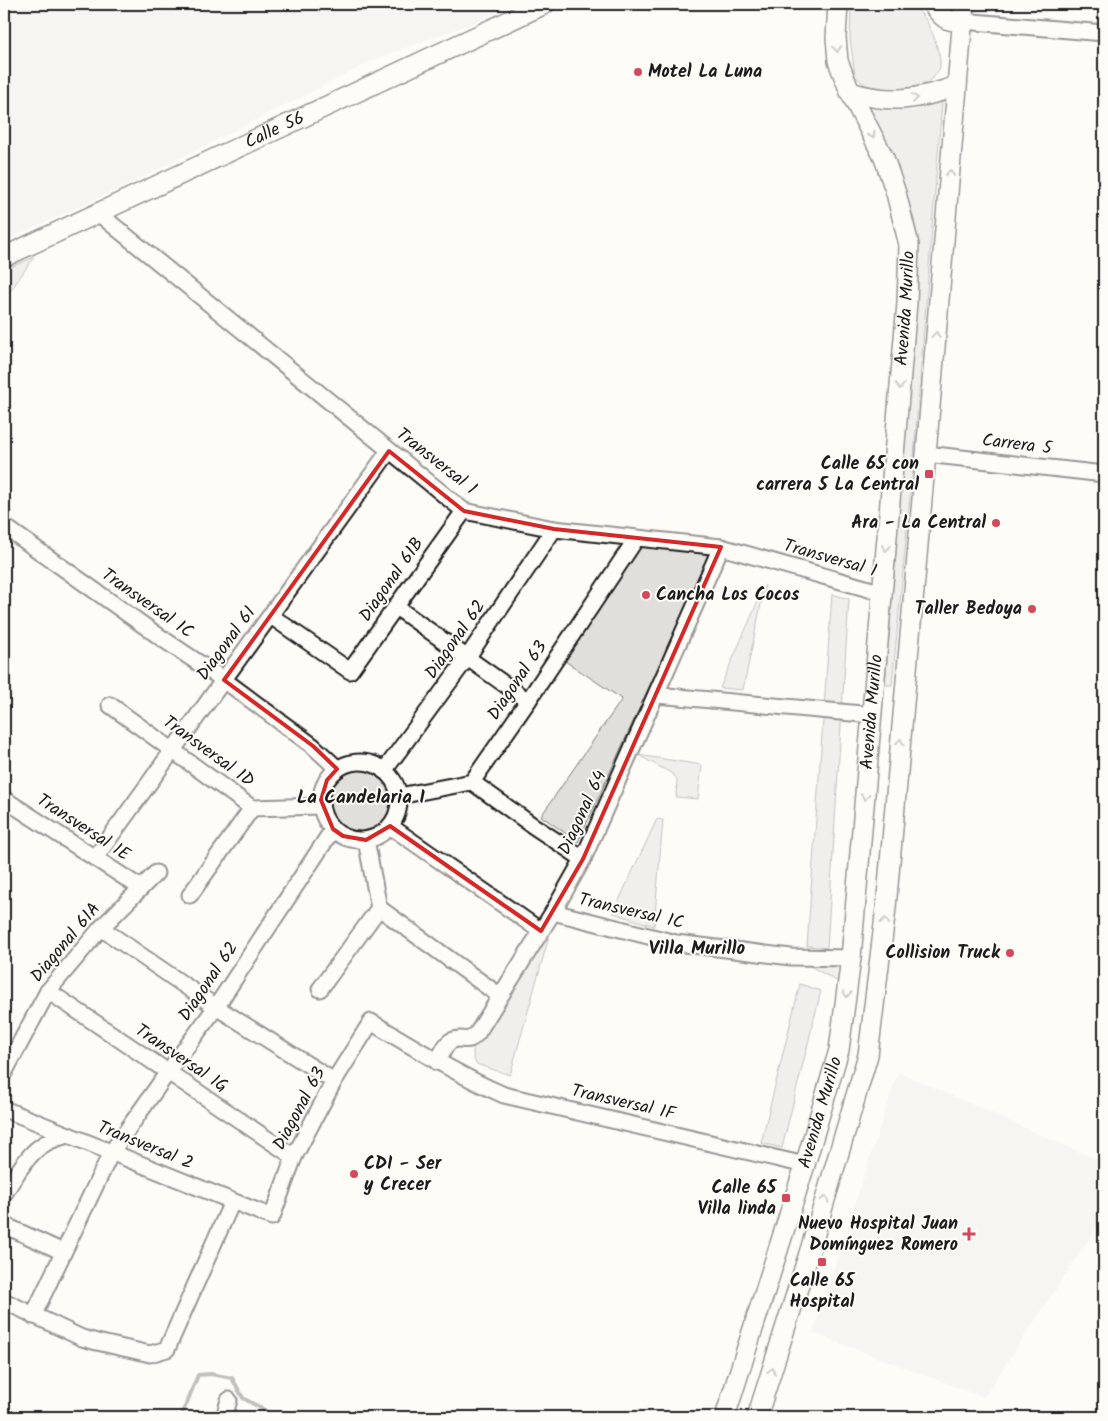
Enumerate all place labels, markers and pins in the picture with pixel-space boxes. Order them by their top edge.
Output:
place label: Motel La Luna [648,58,762,87]
marker: Motel La Luna [632,66,644,78]
place label: Calle 65 con carrera 5 La Central [756,450,919,500]
marker: Calle 65 con carrera 5 La Central [923,468,935,480]
place label: Ara - La Central [851,509,986,538]
marker: Ara - La Central [990,517,1002,529]
place label: Cancha Los Cocos [656,581,800,610]
marker: Cancha Los Cocos [640,589,652,601]
place label: Taller Bedoya [915,595,1022,624]
marker: Taller Bedoya [1026,603,1038,615]
place label: Collision Truck [886,939,1001,968]
marker: Collision Truck [1004,947,1016,959]
place label: CDI - Ser y Crecer [363,1150,443,1200]
marker: CDI - Ser y Crecer [348,1168,360,1180]
place label: Calle 65 Villa linda [698,1174,778,1224]
marker: Calle 65 Villa linda [780,1192,792,1204]
place label: Nuevo Hospital Juan Domínguez Romero [798,1210,958,1260]
marker: Nuevo Hospital Juan Domínguez Romero [962,1227,976,1241]
marker: Calle 65 Hospital [816,1256,828,1268]
place label: Calle 65 Hospital [790,1267,856,1317]

